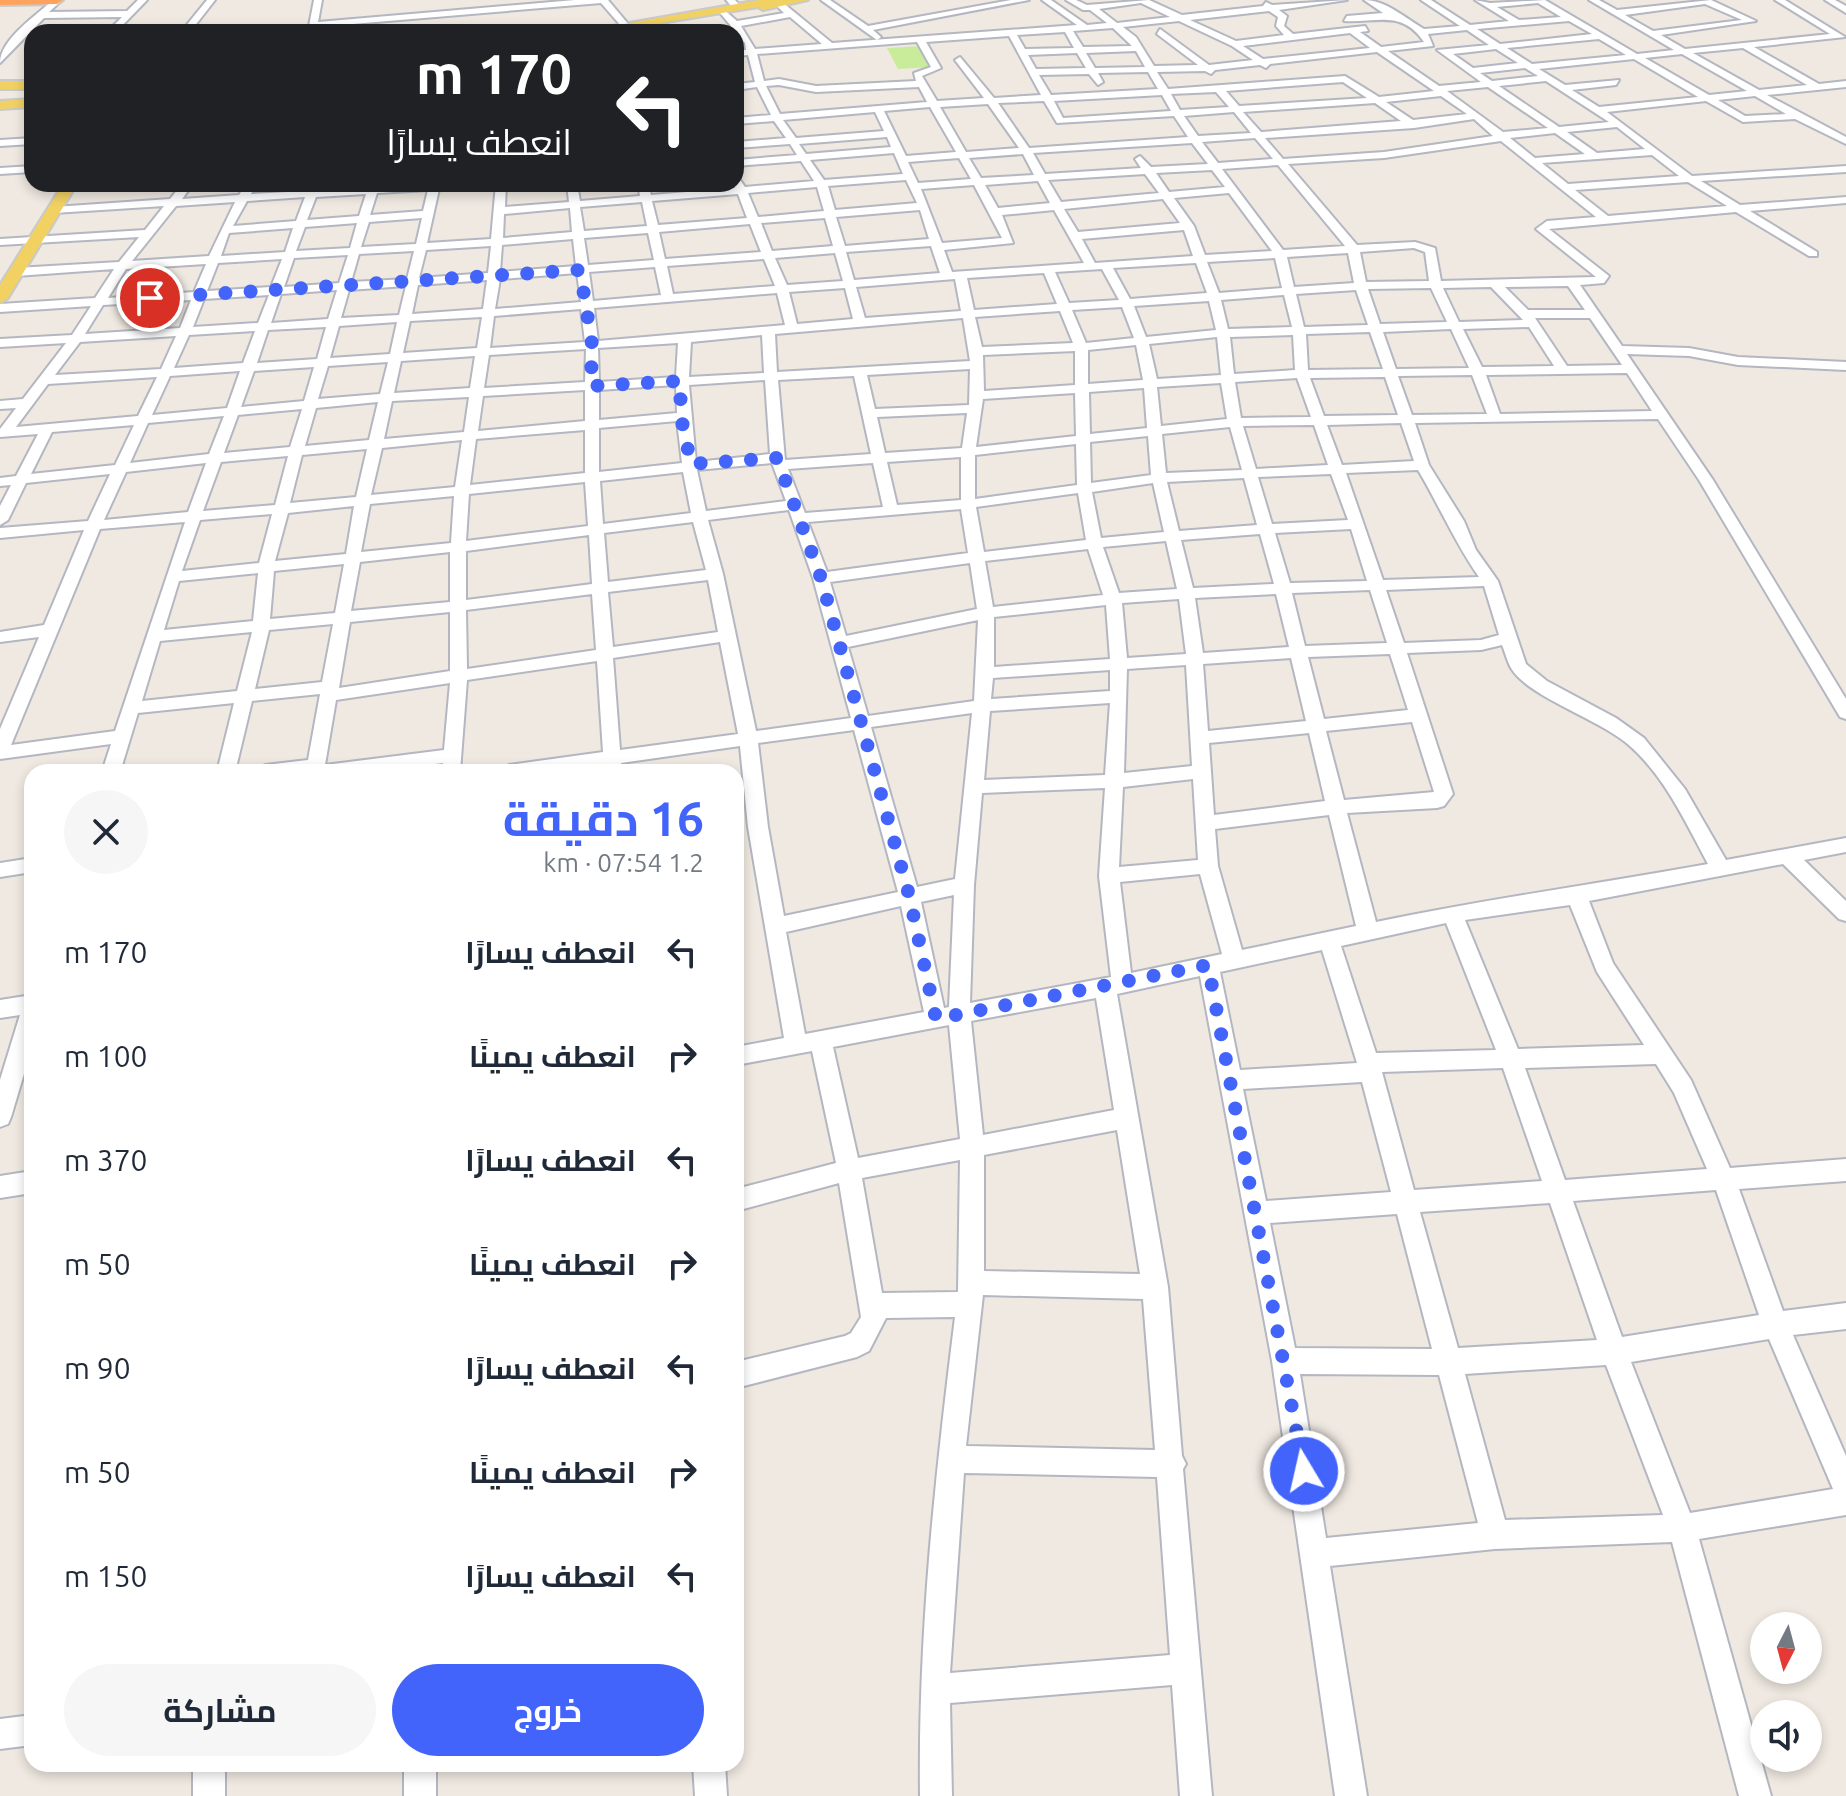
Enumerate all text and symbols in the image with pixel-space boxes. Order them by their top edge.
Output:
text: 170 m [416,42,572,105]
icon: left [600,56,704,160]
text: انعطف يسارًا [386,121,572,162]
pin [116,264,184,332]
icon: arrive [128,276,172,320]
button: close [64,790,148,874]
text: 16 دقيقة [503,791,704,845]
text: 1.2 km · 07:54 [543,848,704,877]
icon: left [660,930,704,974]
text: 170 m [64,935,148,969]
text: انعطف يسارًا [465,935,636,969]
icon: right [660,1034,704,1078]
text: 100 m [64,1039,148,1073]
text: انعطف يمينًا [469,1039,636,1073]
icon: left [660,1138,704,1182]
text: 370 m [64,1143,148,1177]
text: انعطف يسارًا [465,1143,636,1177]
icon: right [660,1242,704,1286]
text: 50 m [64,1247,131,1281]
text: انعطف يمينًا [469,1247,636,1281]
icon: left [660,1346,704,1390]
text: 90 m [64,1351,131,1385]
text: انعطف يسارًا [465,1351,636,1385]
position arrow [1262,1429,1346,1513]
icon: right [660,1450,704,1494]
text: 50 m [64,1455,131,1489]
text: انعطف يمينًا [469,1455,636,1489]
icon: left [660,1554,704,1598]
text: 150 m [64,1559,148,1593]
text: انعطف يسارًا [465,1559,636,1593]
north arrow [1750,1612,1822,1684]
map controls [1750,1612,1822,1772]
button: مشاركة [64,1664,376,1756]
button: خروج [392,1664,704,1756]
button: sound [1750,1700,1822,1772]

